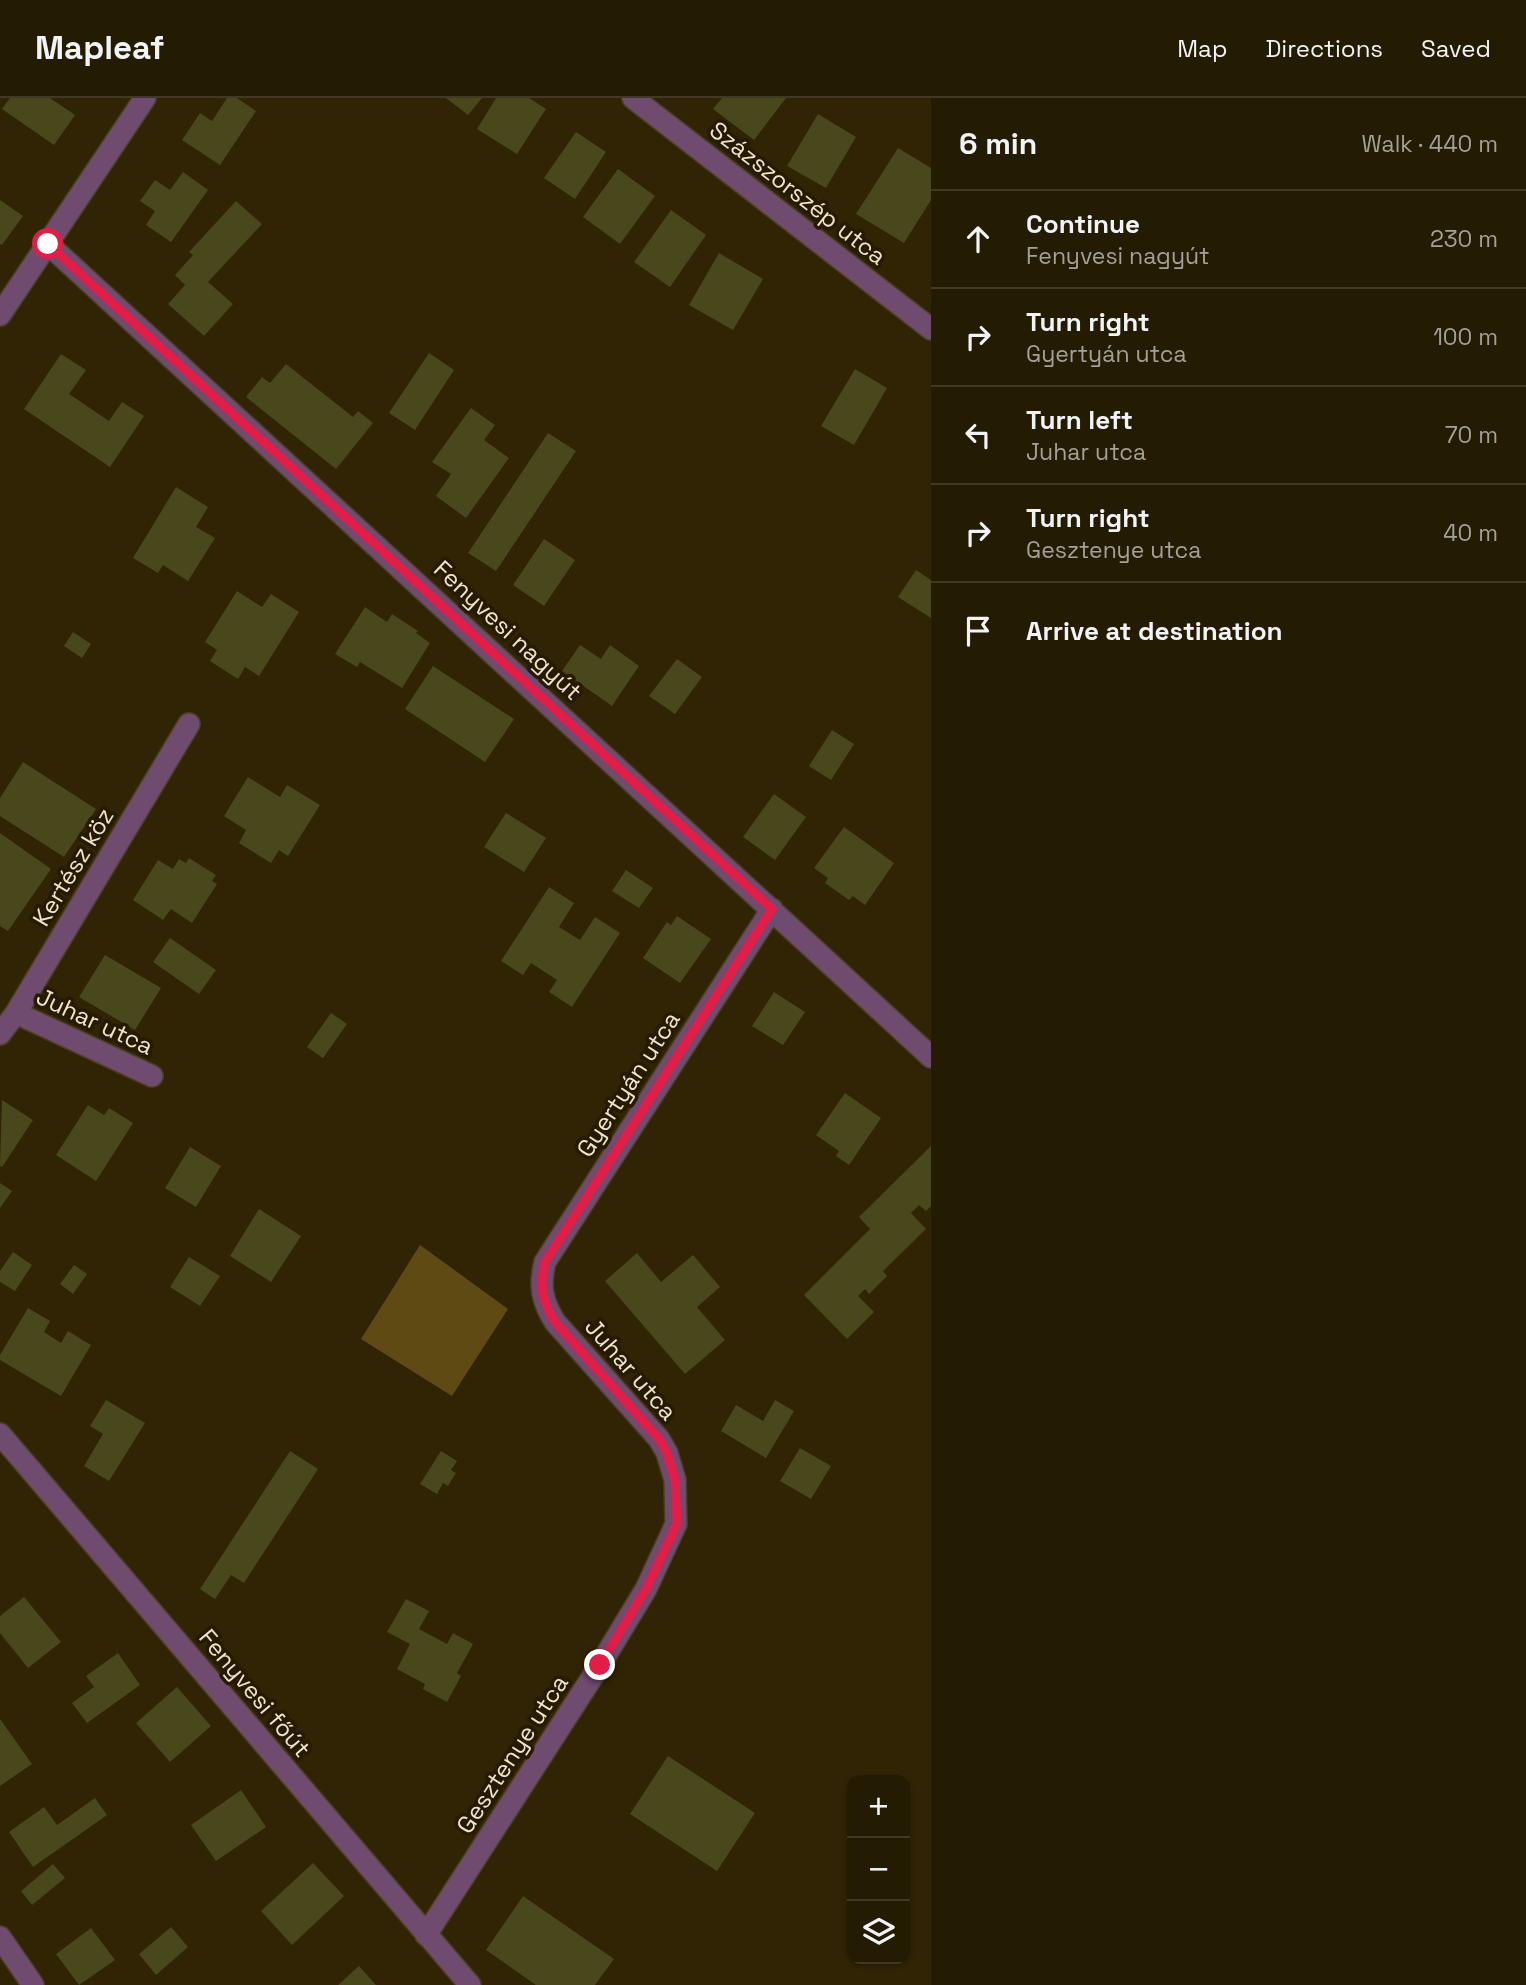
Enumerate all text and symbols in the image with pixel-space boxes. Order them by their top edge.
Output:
text: Mapleaf [35,27,164,69]
text: Map [1177,33,1227,64]
text: Directions [1265,33,1383,64]
text: Saved [1421,33,1491,64]
street label: Százszorszép utca [703,114,893,272]
text: 6 min [959,124,1037,163]
text: Walk · 440 m [1362,129,1498,159]
text: Continue [1026,207,1140,241]
icon: ahead [959,220,997,258]
text: 230 m [1430,224,1498,254]
route start [32,228,63,259]
text: Fenyvesi nagyút [1026,241,1210,271]
text: Turn right [1026,305,1150,339]
icon: right [959,318,997,356]
text: 100 m [1433,322,1498,352]
text: Gyertyán utca [1026,339,1187,369]
text: Turn left [1026,403,1133,437]
icon: left [959,416,997,454]
text: 70 m [1445,420,1498,450]
text: Juhar utca [1026,437,1146,467]
text: Turn right [1026,501,1150,535]
icon: right [959,514,997,552]
text: 40 m [1443,518,1498,548]
text: Gesztenye utca [1026,535,1201,565]
street label: Fenyvesi nagyút [427,553,589,707]
icon: arrive [959,612,997,650]
text: Arrive at destination [1026,614,1283,648]
street label: Kertész köz [26,802,120,932]
street label: Juhar utca [32,980,159,1062]
street label: Gyertyán utca [569,1005,687,1163]
street label: Juhar utca [578,1311,684,1427]
street label: Fenyvesi főút [192,1622,318,1764]
route end [584,1649,615,1680]
street label: Gesztenye utca [449,1669,575,1839]
map controls [847,1775,910,1964]
button: + [847,1775,910,1838]
button: − [847,1838,910,1901]
button: layers [847,1901,910,1964]

